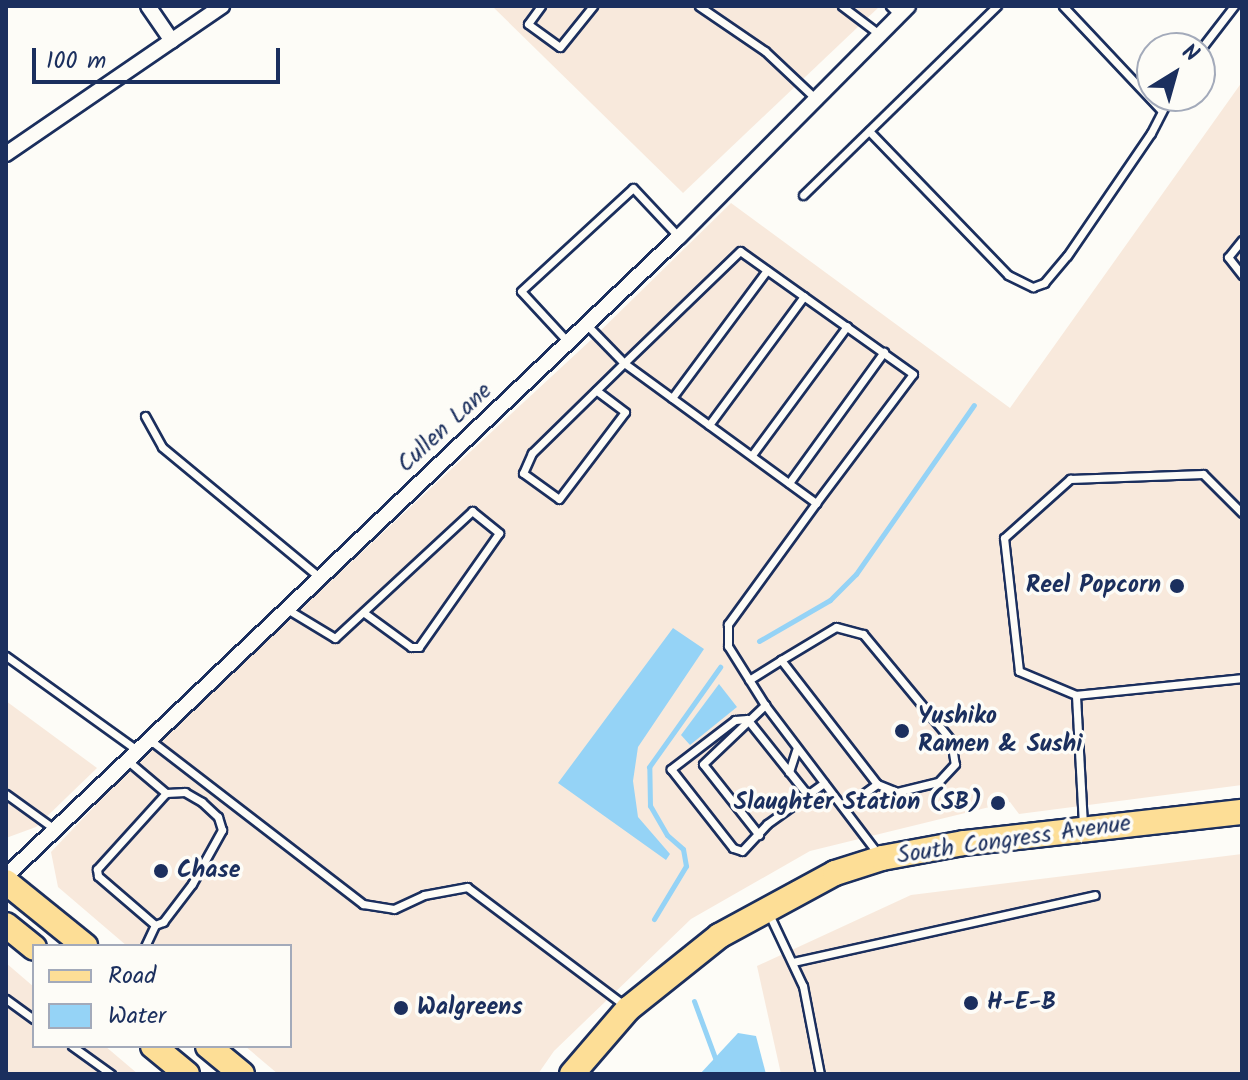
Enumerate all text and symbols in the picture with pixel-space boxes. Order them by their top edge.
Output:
scale bar [36,32,284,82]
north arrow [1136,32,1216,112]
text: N [1173,36,1206,72]
text: 100 m [46,42,106,81]
street label: Cullen Lane [392,377,498,479]
place label: Reel Popcorn [1026,572,1161,600]
marker: Reel Popcorn [1168,577,1186,595]
place label: Yushiko Ramen & Sushi [918,703,1083,759]
marker: Yushiko Ramen & Sushi [893,722,911,740]
place label: Slaughter Station (SB) [734,789,982,817]
marker: Slaughter Station (SB) [989,794,1007,812]
street label: South Congress Avenue [895,809,1133,871]
place label: Chase [177,857,240,885]
marker: Chase [152,862,170,880]
legend [32,944,292,1048]
text: Road [108,957,156,996]
place label: H-E-B [987,989,1056,1017]
place label: Walgreens [417,994,523,1022]
marker: H-E-B [962,994,980,1012]
text: Water [108,997,166,1036]
marker: Walgreens [392,999,410,1017]

